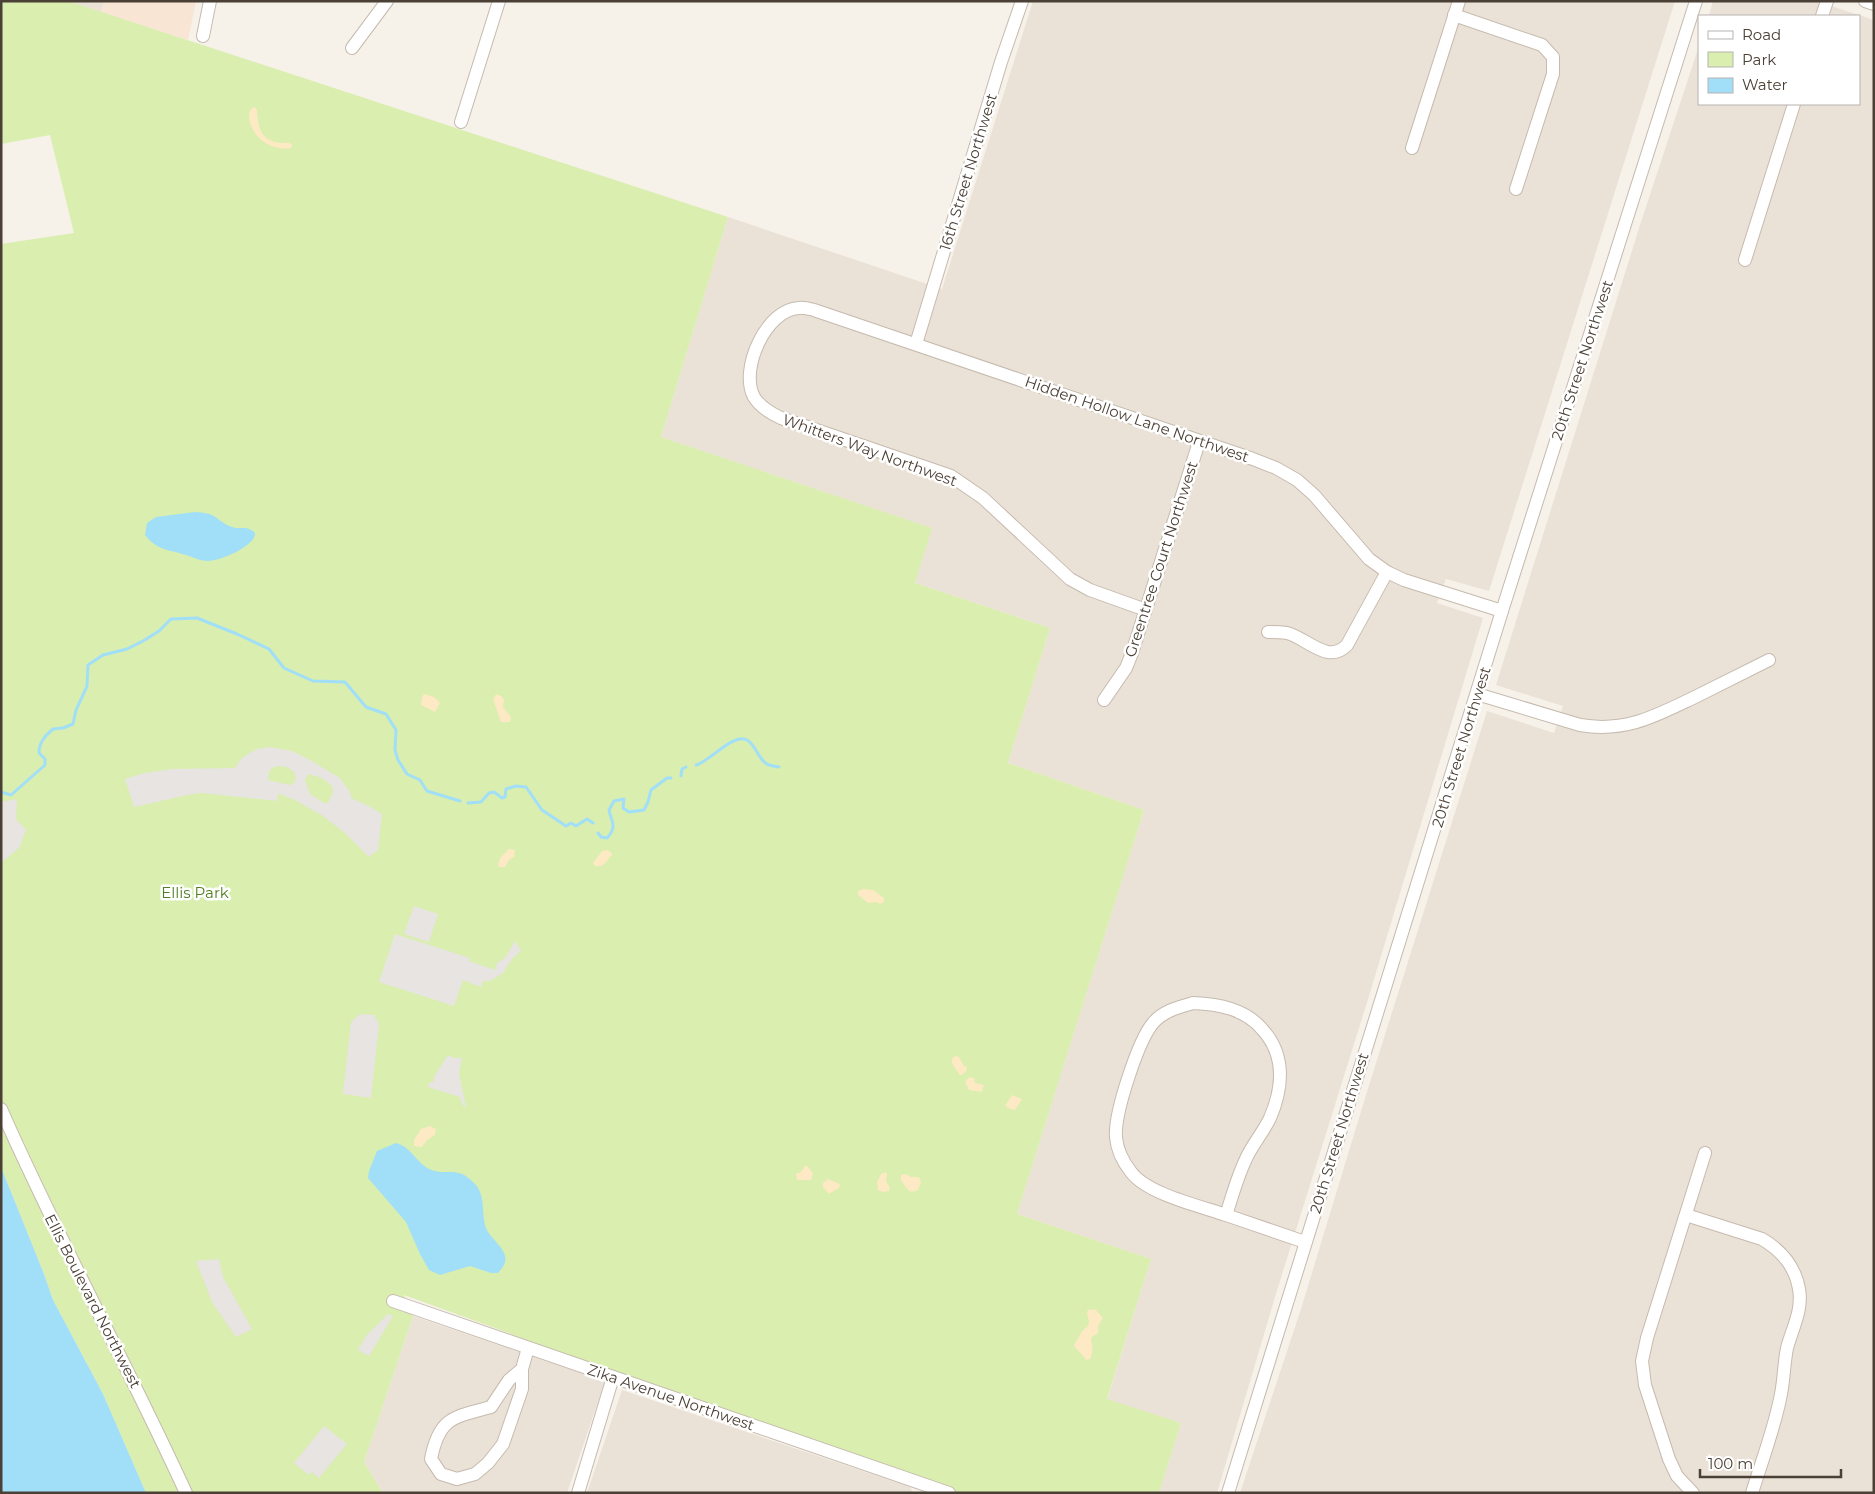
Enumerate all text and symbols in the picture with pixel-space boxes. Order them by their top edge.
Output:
legend [1698,15,1860,105]
text: Road [1742,25,1781,44]
text: Park [1742,50,1776,69]
text: Water [1742,75,1788,94]
street label: 16th Street Northwest [935,91,1001,253]
street label: 20th Street Northwest [1547,277,1617,443]
street label: Hidden Hollow Lane Northwest [1022,372,1252,466]
street label: Whitters Way Northwest [780,410,960,490]
street label: Greentree Court Northwest [1120,459,1202,659]
street label: 20th Street Northwest [1427,664,1495,830]
park label: Ellis Park [161,883,229,902]
street label: 20th Street Northwest [1305,1050,1373,1216]
street label: Ellis Boulevard Northwest [41,1211,145,1391]
street label: Zika Avenue Northwest [585,1359,757,1435]
scale bar [1700,1446,1841,1478]
text: 100 m [1708,1454,1753,1473]

